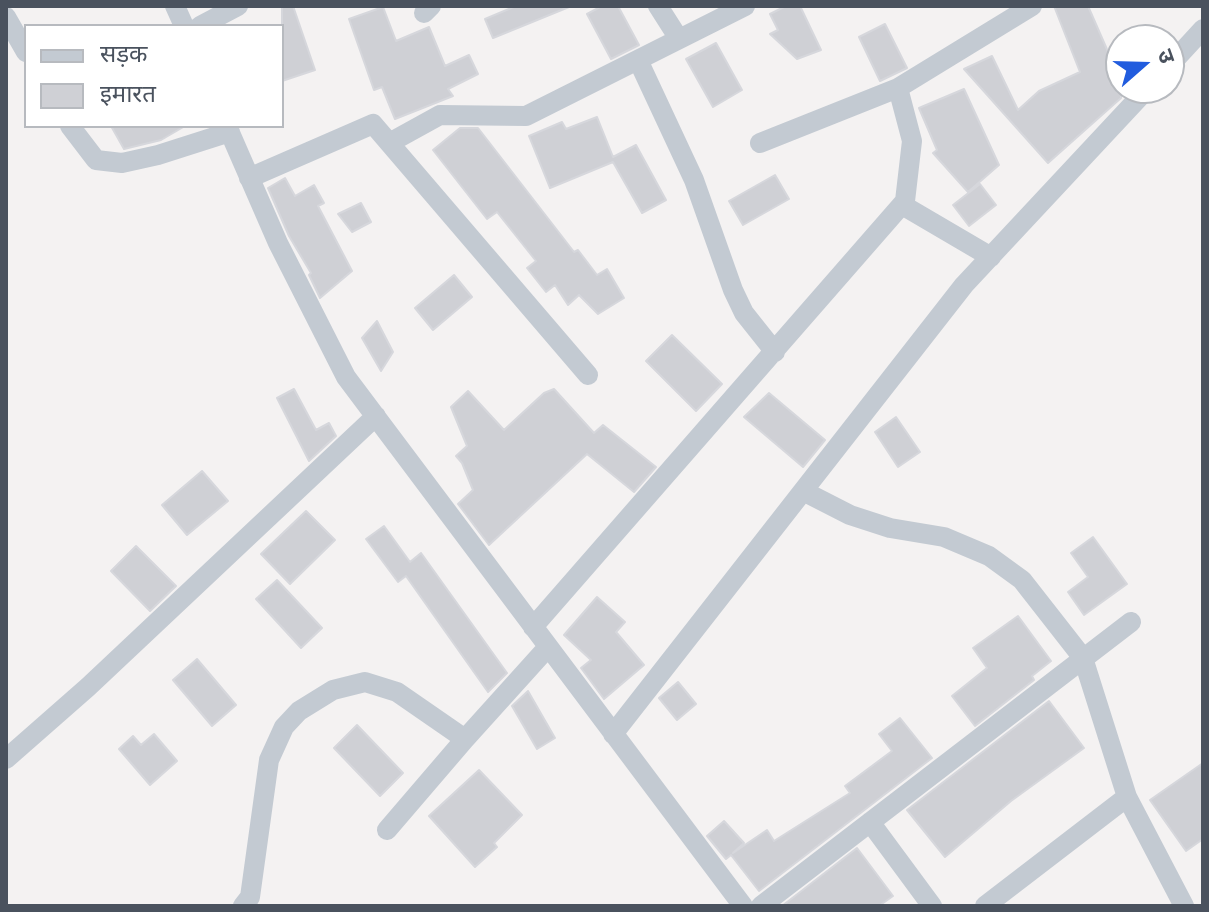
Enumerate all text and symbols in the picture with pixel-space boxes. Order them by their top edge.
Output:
legend [24,24,284,128]
north arrow [1105,24,1185,104]
text: सड़क [100,40,148,68]
text: उ [1151,46,1181,67]
text: इमारत [100,80,156,108]

